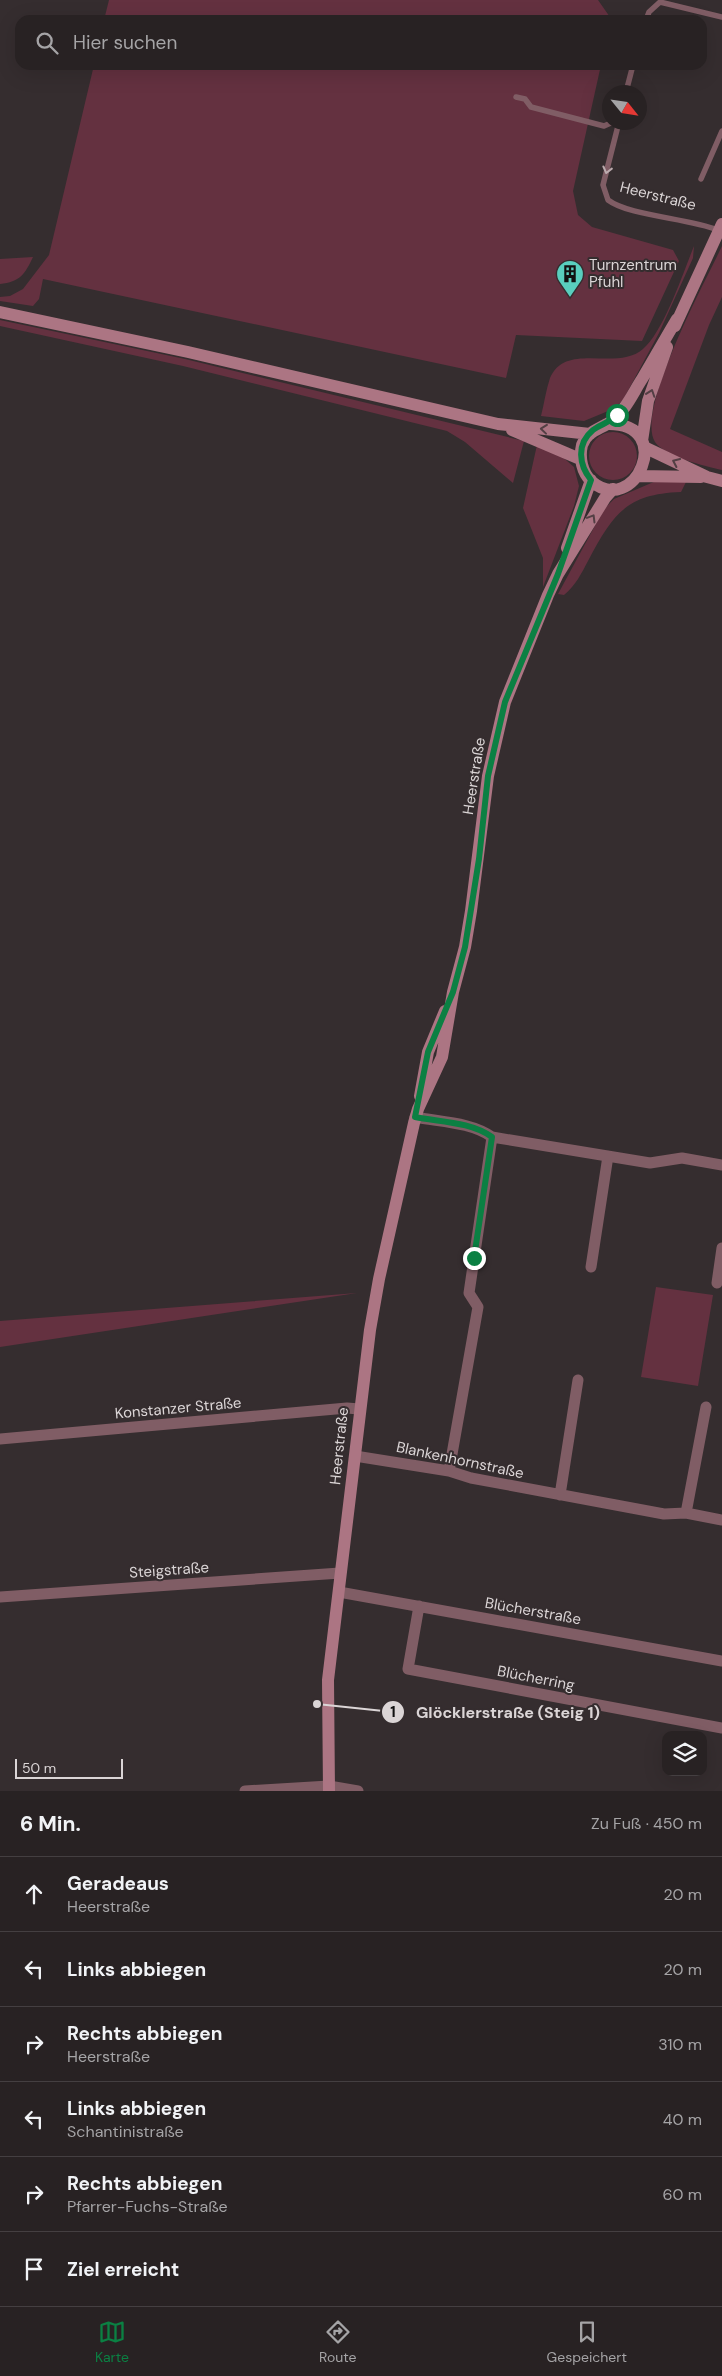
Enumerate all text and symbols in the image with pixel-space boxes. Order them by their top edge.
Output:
search box [15,15,707,70]
icon: search [33,29,61,57]
text: Hier suchen [73,30,177,55]
north arrow [602,85,647,130]
one-way arrow [602,165,613,174]
street label: Heerstraße [618,177,698,215]
place label: Turnzentrum Pfuhl [589,255,677,292]
building icon: Turnzentrum Pfuhl [555,259,585,298]
one-way arrow [645,389,655,398]
route start [606,404,629,427]
one-way arrow [540,424,548,435]
one-way arrow [672,458,681,468]
one-way arrow [586,514,596,523]
street label: Heerstraße [458,736,490,816]
route end [463,1247,486,1270]
street label: Konstanzer Straße [114,1393,242,1423]
street label: Heerstraße [325,1406,353,1486]
street label: Blankenhornstraße [394,1437,526,1483]
street label: Steigstraße [128,1557,210,1583]
street label: Blücherstraße [483,1593,583,1629]
street label: Blücherring [496,1661,576,1695]
callout: Glöcklerstraße (Steig 1) [380,1697,610,1728]
text: 1 [390,1702,396,1722]
text: Glöcklerstraße (Steig 1) [416,1702,600,1723]
map controls [662,1731,707,1776]
button: layers [662,1731,707,1776]
scale bar [15,1756,122,1779]
text: 50 m [22,1759,56,1777]
text: 6 Min. [20,1810,81,1838]
text: Zu Fuß · 450 m [591,1813,702,1834]
text: Geradeaus [67,1871,169,1896]
icon: ahead [20,1880,48,1908]
text: 20 m [663,1884,702,1905]
text: Heerstraße [67,1896,150,1917]
icon: left [20,1955,48,1983]
text: Links abbiegen [67,1957,206,1982]
text: 20 m [663,1959,702,1980]
text: Rechts abbiegen [67,2021,222,2046]
icon: right [20,2030,48,2058]
text: 310 m [658,2034,702,2055]
text: Heerstraße [67,2046,150,2067]
text: Links abbiegen [67,2096,206,2121]
icon: left [20,2105,48,2133]
text: 40 m [663,2109,702,2130]
text: Schantinistraße [67,2121,184,2142]
text: Rechts abbiegen [67,2171,222,2196]
icon: right [20,2180,48,2208]
text: 60 m [662,2184,702,2205]
text: Pfarrer-Fuchs-Straße [67,2196,228,2217]
icon: arrive [20,2255,48,2283]
text: Ziel erreicht [67,2257,179,2282]
tab: Karte [95,2318,129,2366]
tab: Route [319,2318,357,2366]
tab: Gespeichert [547,2318,627,2366]

